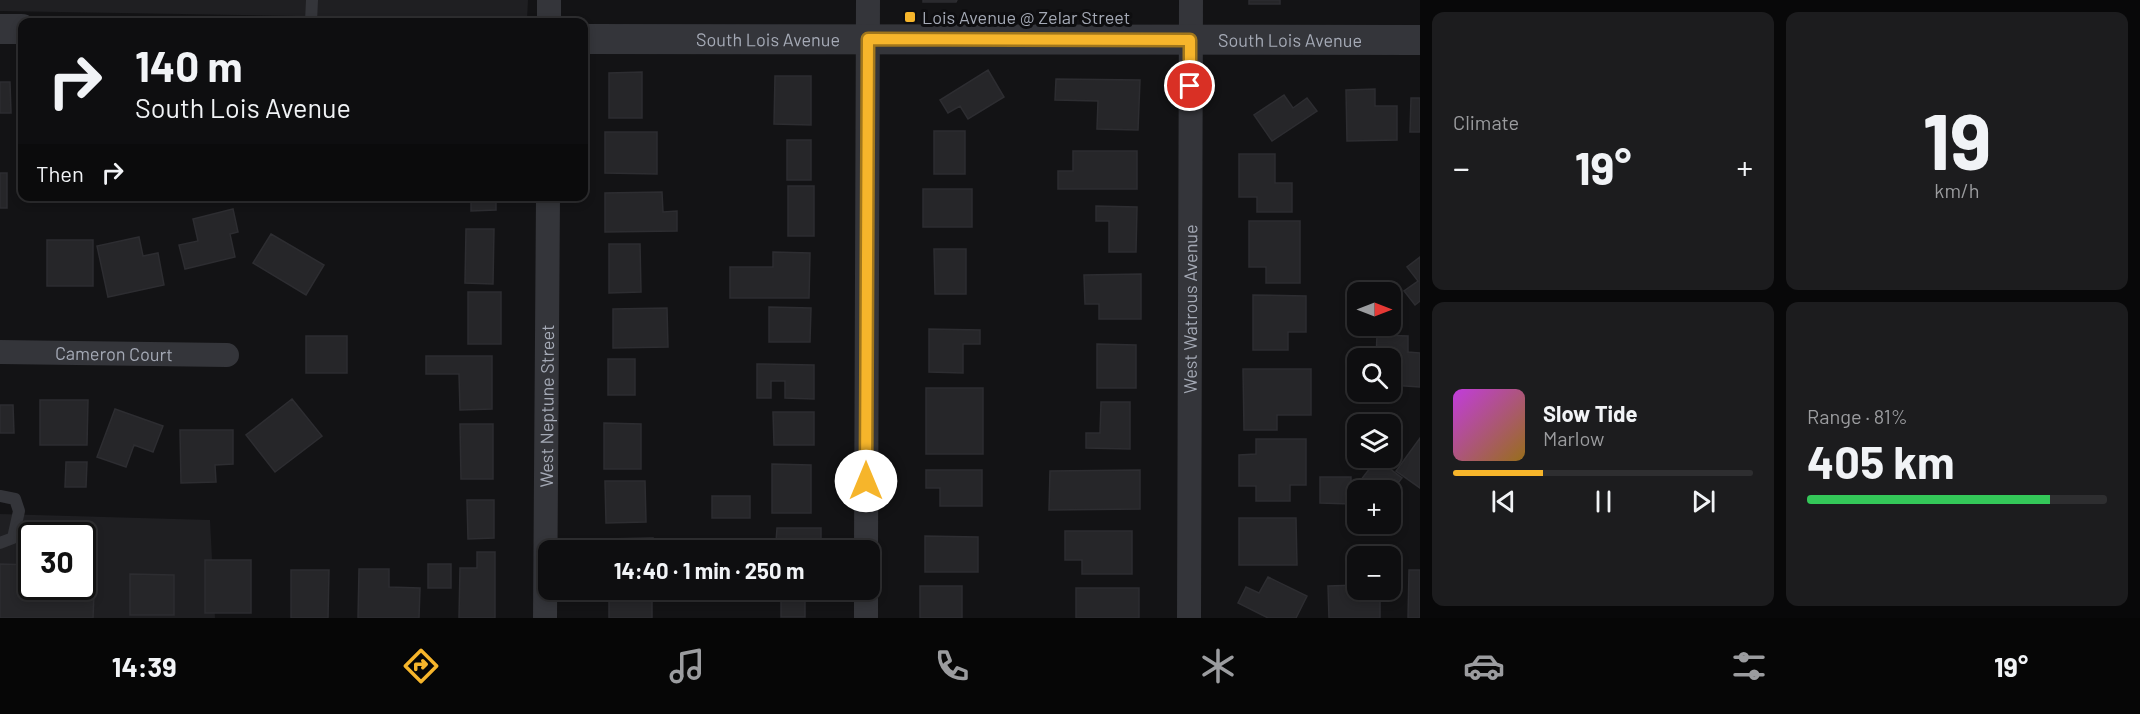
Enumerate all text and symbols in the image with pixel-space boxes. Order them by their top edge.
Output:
place label: Lois Avenue @ Zelar Street [922,6,1130,28]
marker: Lois Avenue @ Zelar Street [903,10,917,24]
street label: South Lois Avenue [696,28,840,50]
street label: South Lois Avenue [1218,29,1362,51]
text: 140 m [135,40,243,90]
icon: right [36,42,114,120]
pin [1164,60,1215,111]
icon: arrive [1173,69,1206,102]
text: South Lois Avenue [135,91,351,123]
text: 19 [1922,92,1992,186]
text: Climate [1453,110,1519,134]
text: 19° [1575,140,1631,194]
text: − [1453,147,1470,187]
text: + [1737,147,1753,187]
icon: right [96,156,129,189]
text: Then [36,160,84,186]
text: km/h [1934,178,1980,202]
street label: West Watrous Avenue [1179,224,1201,394]
north arrow [1347,282,1401,336]
map controls [1347,282,1401,600]
street label: West Neptune Street [535,324,558,488]
street label: Cameron Court [55,342,173,365]
button: search [1347,348,1401,402]
text: Slow Tide [1543,400,1638,426]
text: Range · 81% [1807,404,1908,428]
button: layers [1347,414,1401,468]
text: Marlow [1543,426,1604,450]
text: 405 km [1807,434,1955,488]
position arrow [834,449,898,513]
button: + [1347,480,1401,534]
icon: previous [1487,485,1520,518]
icon: pause [1587,485,1620,518]
icon: next [1687,485,1720,518]
speed limit sign: 30 [18,522,96,600]
button: − [1347,546,1401,600]
text: 14:40 · 1 min · 250 m [614,557,804,583]
icon: directions [400,645,442,687]
icon: music [666,645,708,687]
icon: phone [931,645,973,687]
icon: climate [1197,645,1239,687]
icon: car [1463,645,1505,687]
icon: filters [1728,645,1770,687]
text: 14:39 [112,650,176,682]
text: 19° [1994,650,2028,682]

